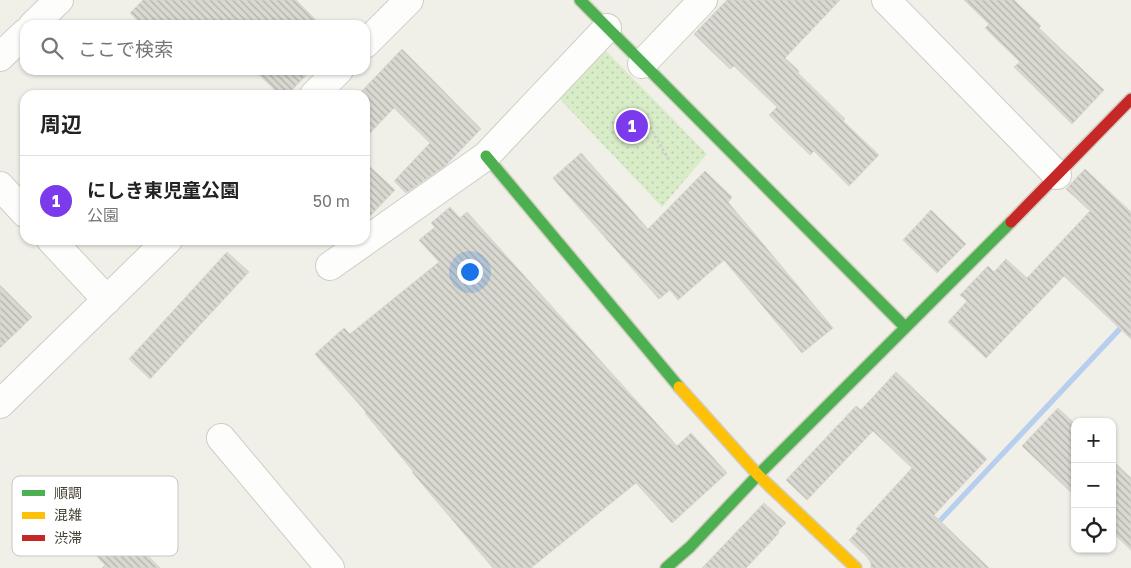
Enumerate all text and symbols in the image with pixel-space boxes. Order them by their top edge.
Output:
search box [20,20,370,75]
icon: search [38,34,66,62]
text: ここで検索 [78,37,173,60]
pin: 1 [616,107,648,145]
text: 周辺 [40,111,82,137]
text: にしき東児童公園 [87,178,239,201]
text: 1 [52,191,60,211]
text: 50 m [313,191,350,211]
text: 公園 [87,205,119,225]
your location [457,259,483,285]
map controls [1071,418,1116,553]
button: + [1071,418,1116,463]
button: − [1071,463,1116,508]
legend [12,476,178,556]
text: 順調 [54,484,82,501]
text: 混雑 [54,506,82,523]
button: locate [1071,508,1116,553]
text: 渋滞 [54,529,82,546]

